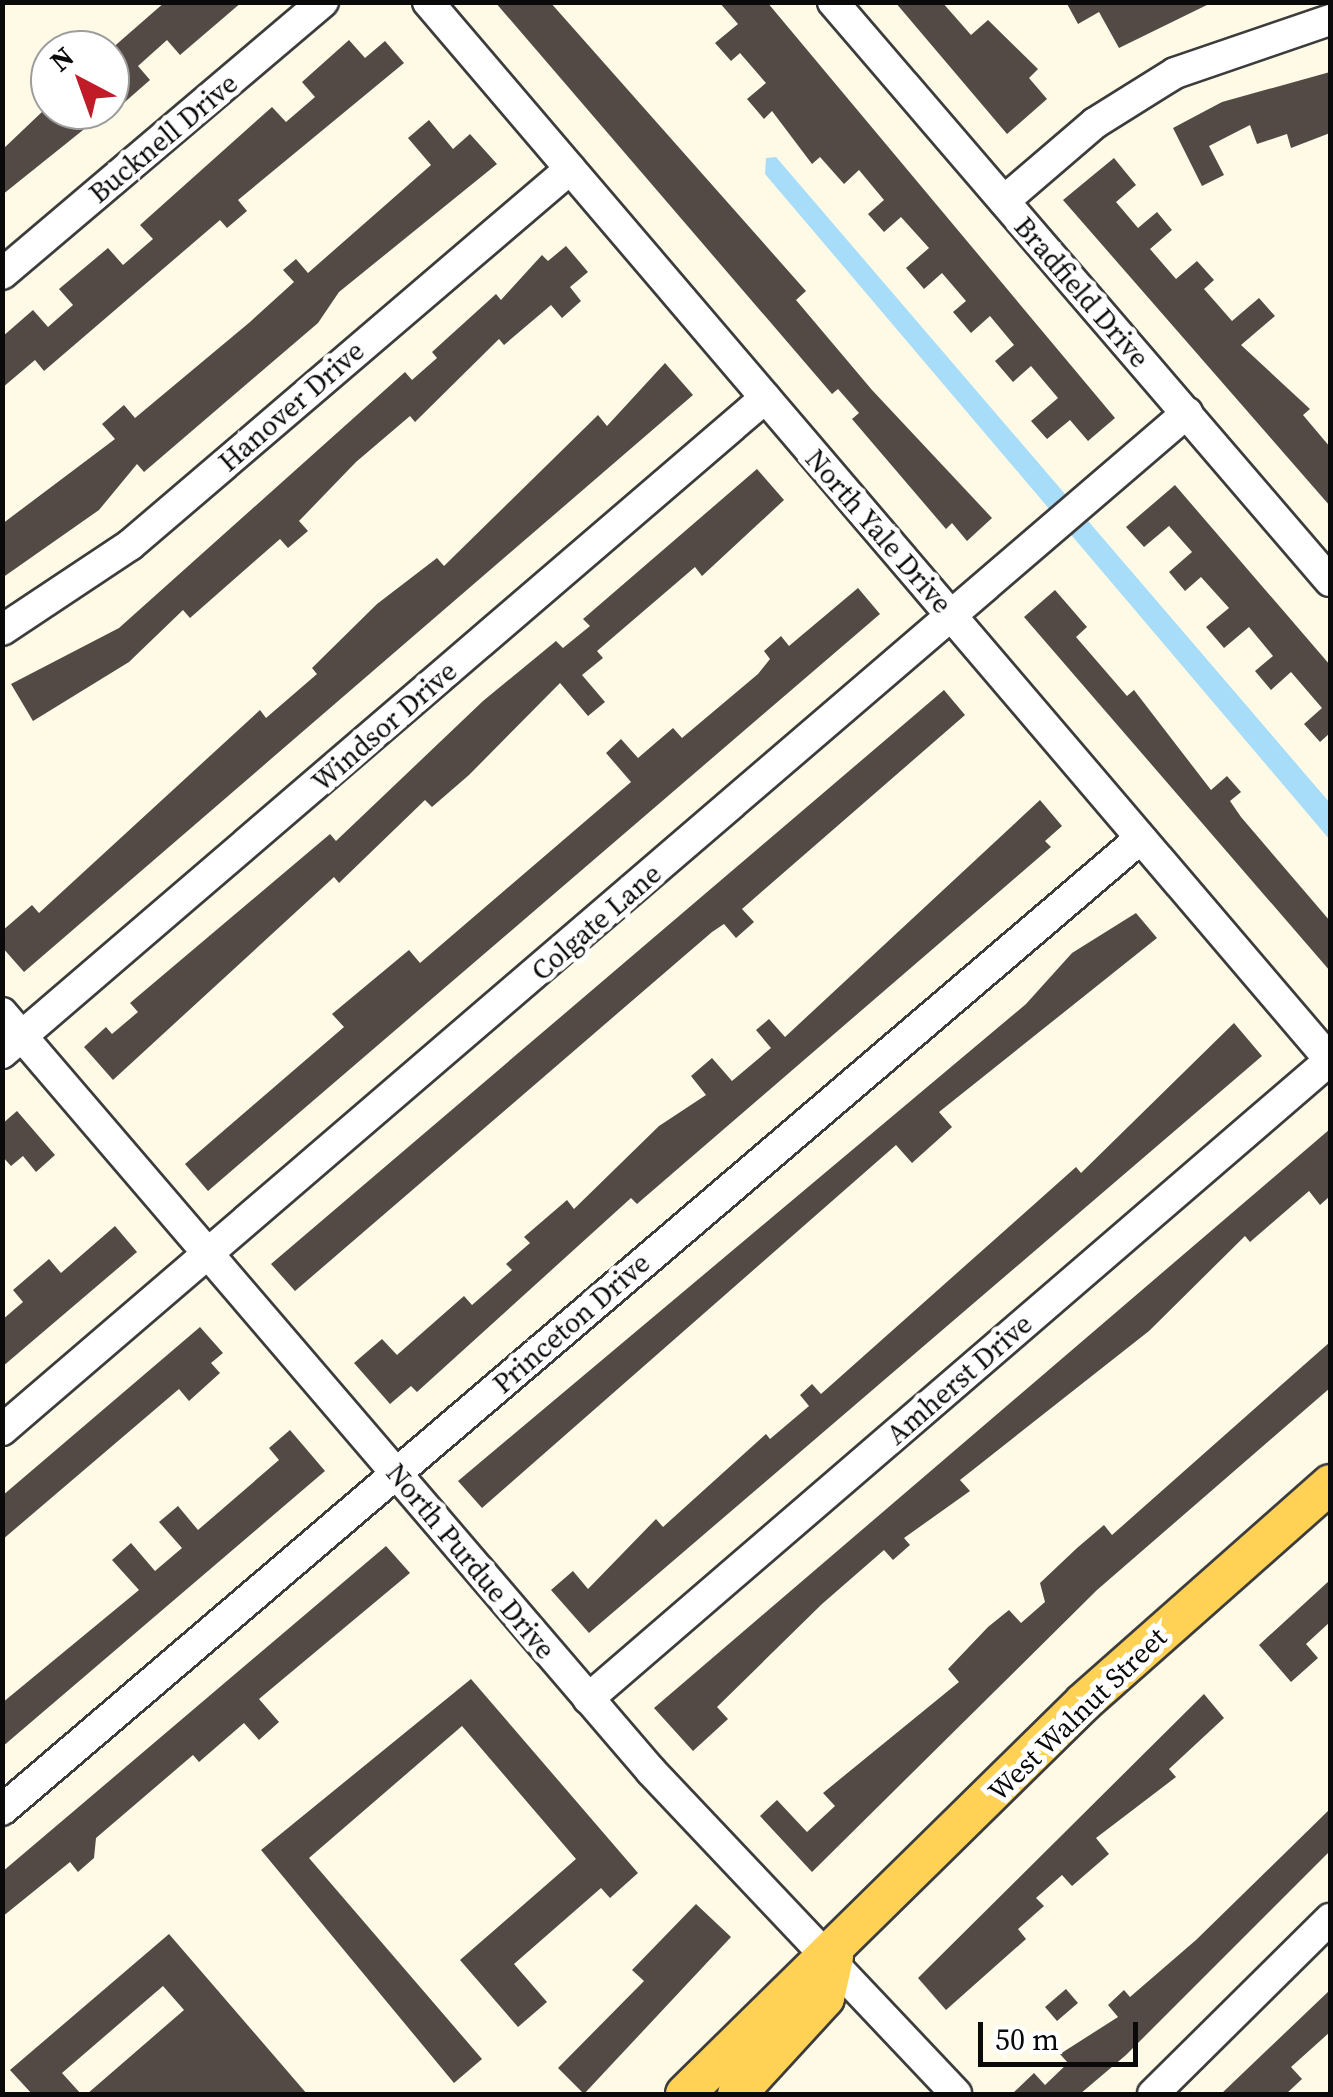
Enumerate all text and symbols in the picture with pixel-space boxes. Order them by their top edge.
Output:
north arrow [30,30,130,130]
text: N [41,38,82,80]
street label: Bucknell Drive [82,66,244,210]
street label: Bradfield Drive [1007,210,1157,374]
street label: Hanover Drive [211,334,371,478]
street label: North Yale Drive [798,442,960,620]
street label: Windsor Drive [305,654,463,798]
street label: Colgate Lane [524,857,668,987]
street label: Princeton Drive [486,1246,656,1400]
street label: Amherst Drive [879,1307,1039,1451]
street label: North Purdue Drive [379,1456,563,1666]
street label: West Walnut Street [981,1620,1173,1808]
scale bar [983,2002,1143,2064]
text: 50 m [995,2019,1059,2060]

